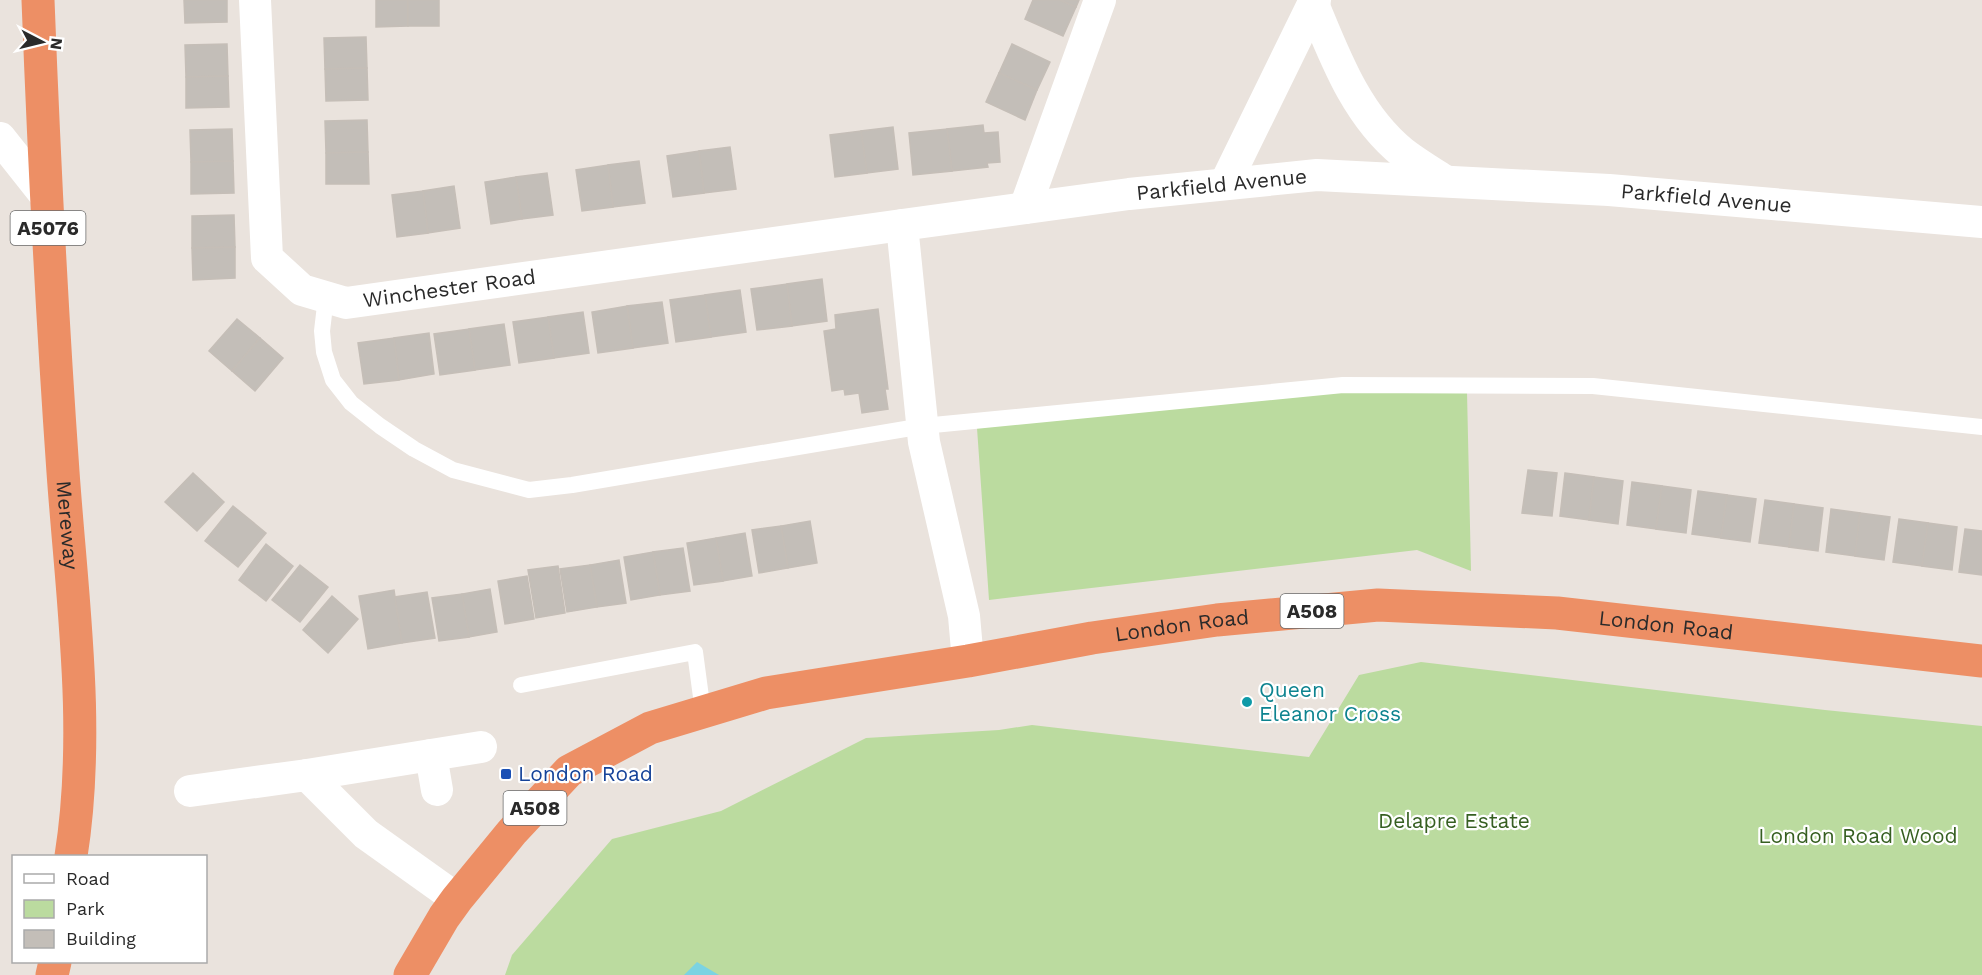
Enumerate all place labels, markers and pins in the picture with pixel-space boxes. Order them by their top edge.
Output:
place label: Queen Eleanor Cross [1259,677,1401,726]
marker: Queen Eleanor Cross [1240,695,1254,709]
place label: London Road [518,761,653,786]
marker: London Road [499,767,513,781]

